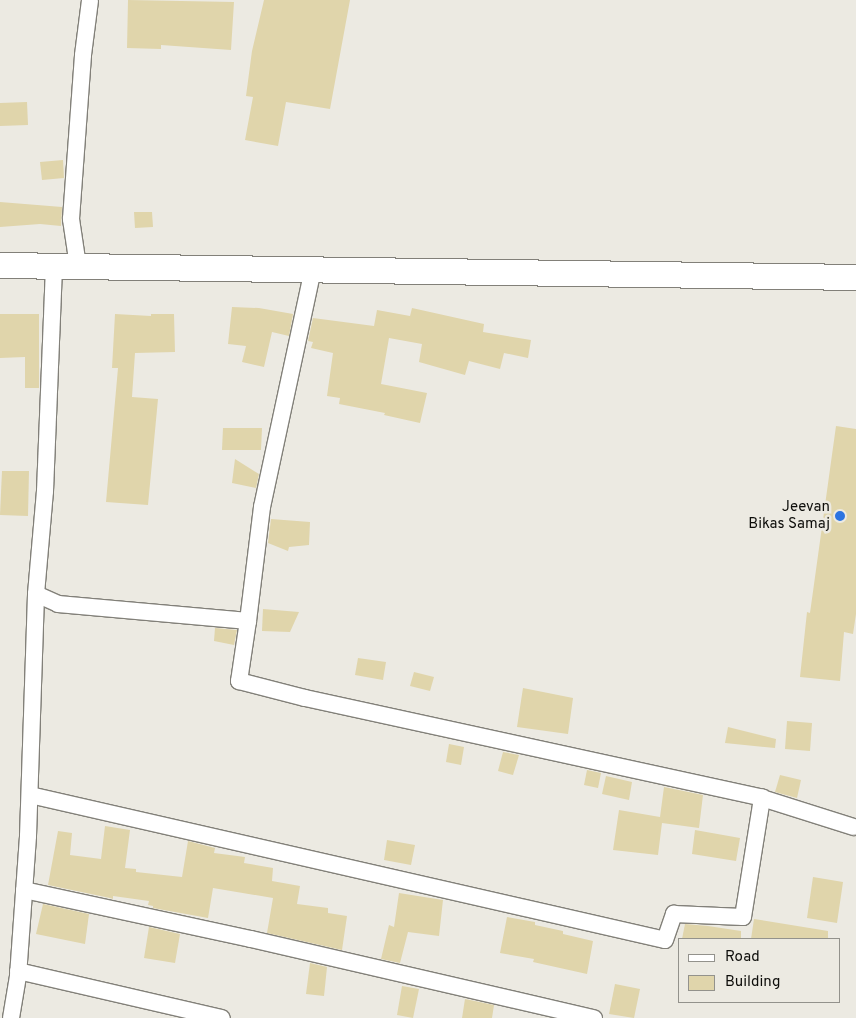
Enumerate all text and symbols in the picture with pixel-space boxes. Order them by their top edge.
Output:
place label: Jeevan Bikas Samaj [748,498,830,533]
marker: Jeevan Bikas Samaj [834,510,846,522]
legend [678,938,841,1003]
text: Road [725,948,760,967]
text: Building [725,973,780,992]

